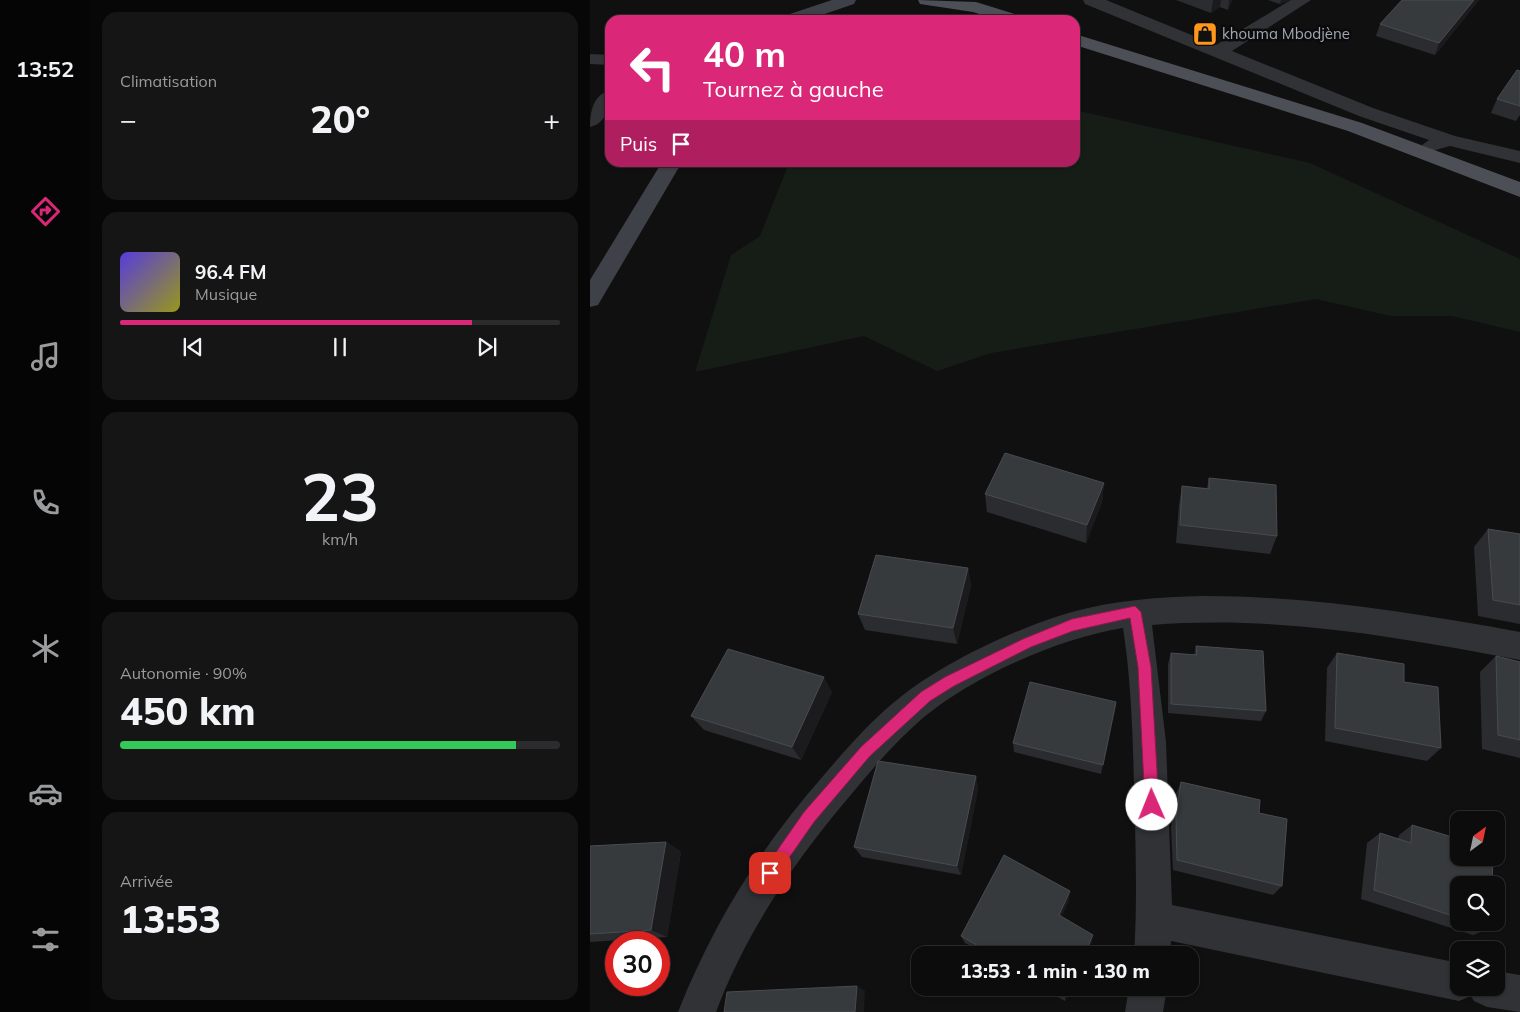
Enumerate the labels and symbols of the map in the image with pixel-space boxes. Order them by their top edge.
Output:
shop icon: khouma Mbodjène [1192,21,1218,47]
place label: khouma Mbodjène [1222,24,1350,43]
position arrow [1125,778,1177,830]
north arrow [1450,811,1505,866]
pin [749,852,791,894]
speed limit sign: 30 [605,931,670,996]

